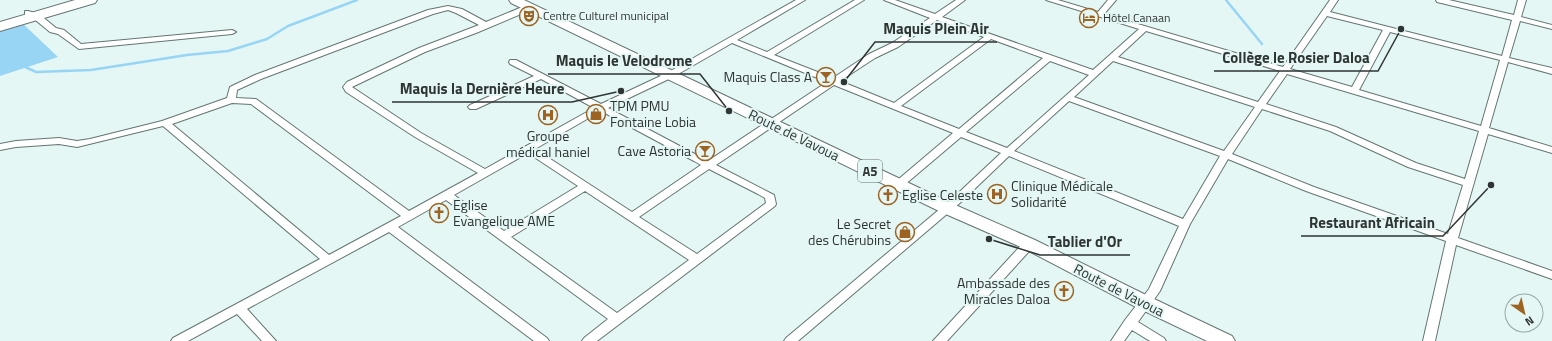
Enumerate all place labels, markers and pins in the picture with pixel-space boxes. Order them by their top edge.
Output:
theatre icon: Centre Culturel municipal [518,5,540,27]
place label: Centre Culturel municipal [543,6,669,25]
hotel icon: Hôtel Canaan [1078,7,1100,29]
place label: Hôtel Canaan [1103,8,1170,27]
callout: Maquis Plein Air [875,15,997,42]
callout: Collège le Rosier Daloa [1214,44,1378,71]
callout: Maquis le Velodrome [548,47,700,74]
place label: Maquis Class A [723,66,813,87]
bar icon: Maquis Class A [815,66,837,88]
callout: Maquis la Dernière Heure [392,75,572,102]
place label: TPM PMU Fontaine Lobia [610,95,696,132]
shop icon: TPM PMU Fontaine Lobia [585,103,607,125]
hospital icon: Groupe médical haniel [537,104,559,126]
place label: Groupe médical haniel [506,125,590,162]
place label: Cave Astoria [618,140,691,161]
bar icon: Cave Astoria [694,140,716,162]
place label: Clinique Médicale Solidarité [1011,175,1113,212]
hospital icon: Clinique Médicale Solidarité [986,183,1008,205]
church icon: Eglise Celeste [877,184,899,206]
place label: Eglise Celeste [902,184,983,205]
place label: Eglise Evangelique AME [453,194,555,231]
church icon: Eglise Evangelique AME [428,202,450,224]
callout: Restaurant Africain [1301,209,1443,236]
place label: Le Secret des Chérubins [808,213,891,250]
shop icon: Le Secret des Chérubins [894,221,916,243]
callout: Tablier d'Or [1040,228,1130,255]
place label: Ambassade des Miracles Daloa [957,272,1050,309]
church icon: Ambassade des Miracles Daloa [1053,280,1075,302]

